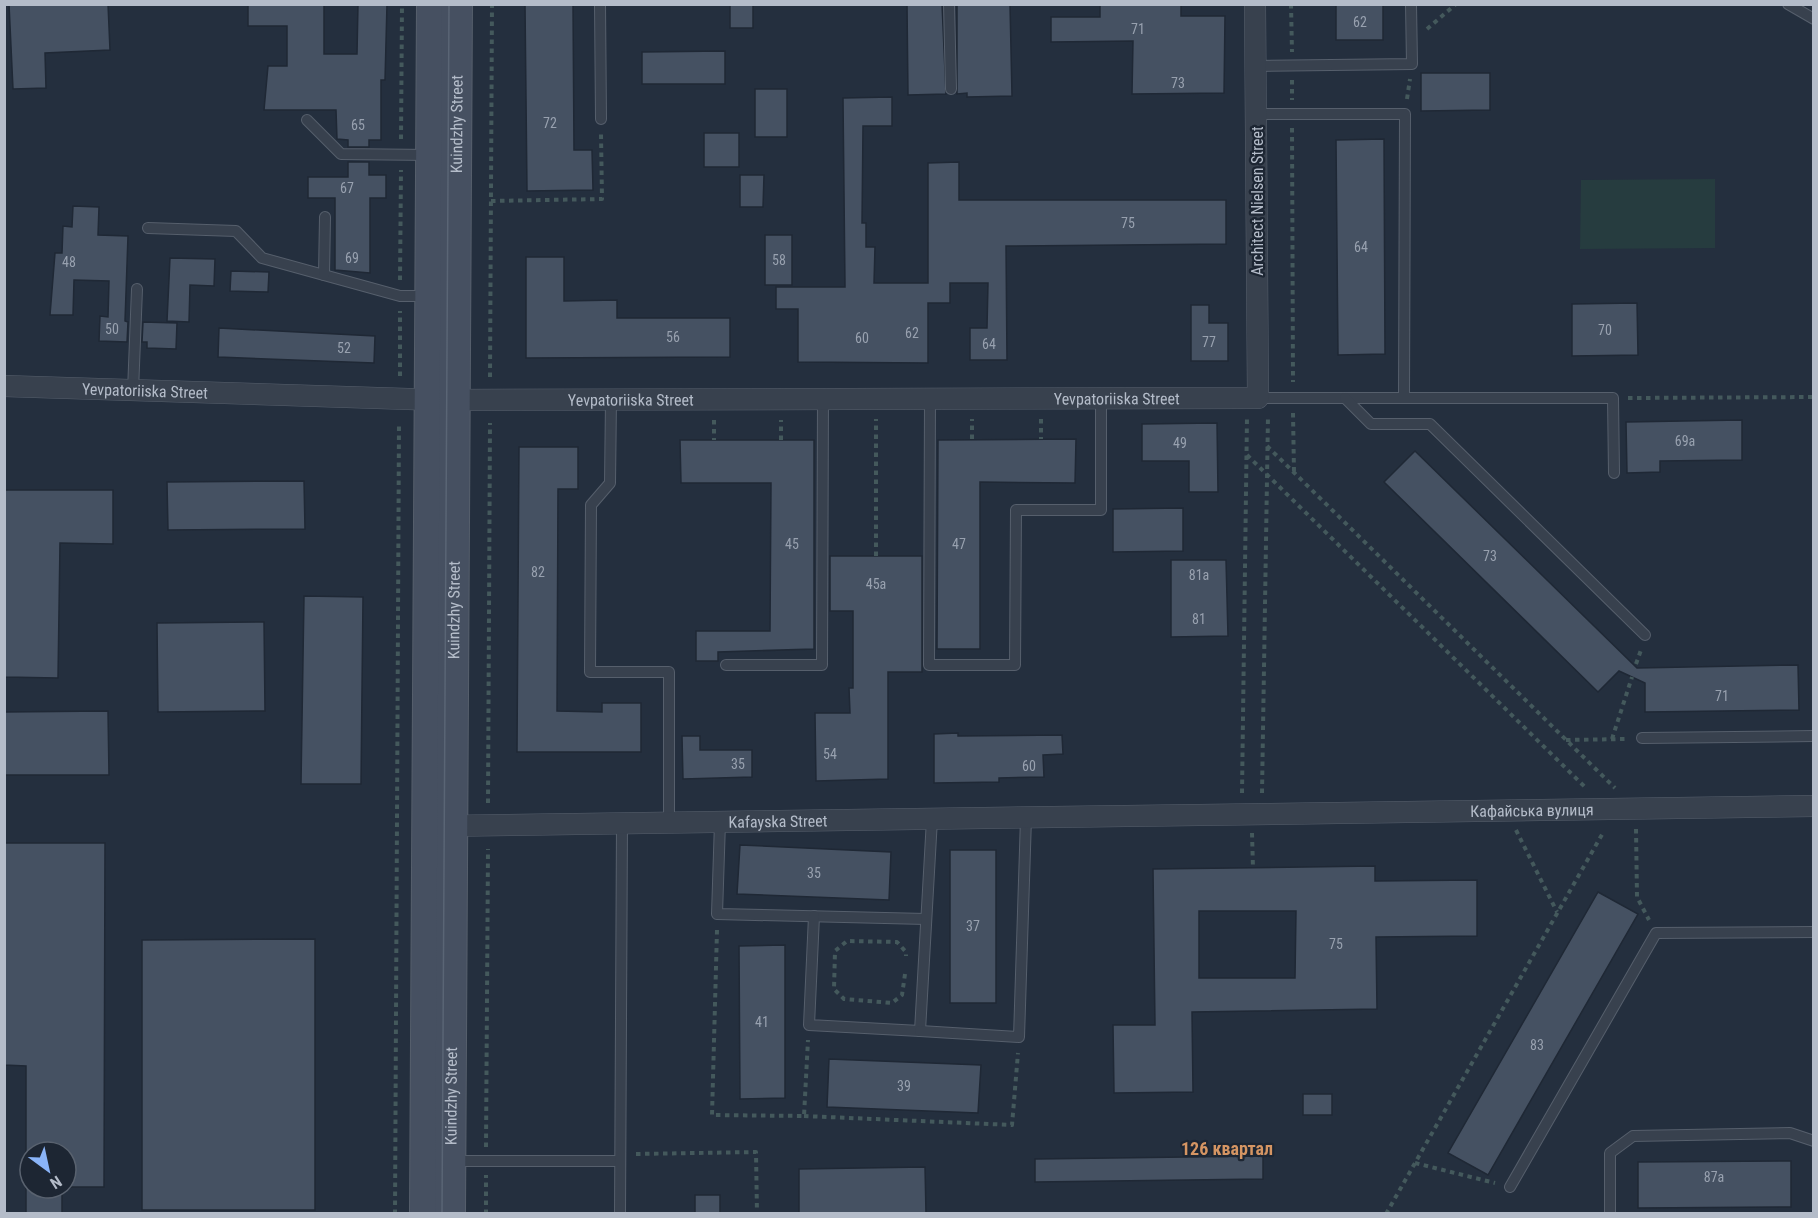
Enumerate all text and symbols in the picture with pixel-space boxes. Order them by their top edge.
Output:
house number: 62 [1353,14,1367,30]
house number: 71 [1131,21,1145,37]
street label: Kuindzhy Street [447,75,467,173]
house number: 73 [1171,75,1185,91]
house number: 72 [543,115,557,131]
house number: 65 [351,117,365,133]
street label: Architect Nielsen Street [1248,126,1267,276]
house number: 67 [340,180,354,196]
house number: 75 [1121,215,1135,231]
house number: 64 [1354,239,1368,255]
house number: 69 [345,250,359,266]
house number: 58 [772,252,786,268]
house number: 48 [62,254,76,270]
house number: 50 [105,321,119,337]
house number: 70 [1598,322,1612,338]
house number: 62 [905,325,919,341]
house number: 56 [666,329,680,345]
house number: 60 [855,330,869,346]
house number: 77 [1202,334,1216,350]
house number: 64 [982,336,996,352]
house number: 52 [337,340,351,356]
street label: Yevpatoriiska Street [82,380,208,403]
street label: Yevpatoriiska Street [1054,389,1180,408]
street label: Yevpatoriiska Street [568,390,694,410]
house number: 69а [1675,433,1695,449]
house number: 49 [1173,435,1187,451]
house number: 45 [785,536,799,552]
house number: 47 [952,536,966,552]
house number: 73 [1483,548,1497,564]
street label: Kuindzhy Street [444,561,464,659]
house number: 82 [531,564,545,580]
house number: 81а [1189,567,1209,583]
house number: 45а [866,576,886,592]
house number: 81 [1192,611,1206,627]
house number: 71 [1715,688,1729,704]
house number: 54 [823,746,837,762]
house number: 35 [731,756,745,772]
house number: 60 [1022,758,1036,774]
street label: Кафайська вулиця [1470,800,1594,821]
street label: Kafayska Street [728,811,828,832]
house number: 35 [807,865,821,881]
house number: 37 [966,918,980,934]
house number: 75 [1329,936,1343,952]
house number: 41 [755,1014,769,1030]
house number: 83 [1530,1037,1544,1053]
street label: Kuindzhy Street [441,1047,461,1145]
house number: 39 [897,1078,911,1094]
district label: 126 квартал [1181,1138,1273,1159]
north arrow [18,1140,78,1200]
house number: 87а [1704,1169,1724,1185]
text: N [47,1172,65,1193]

